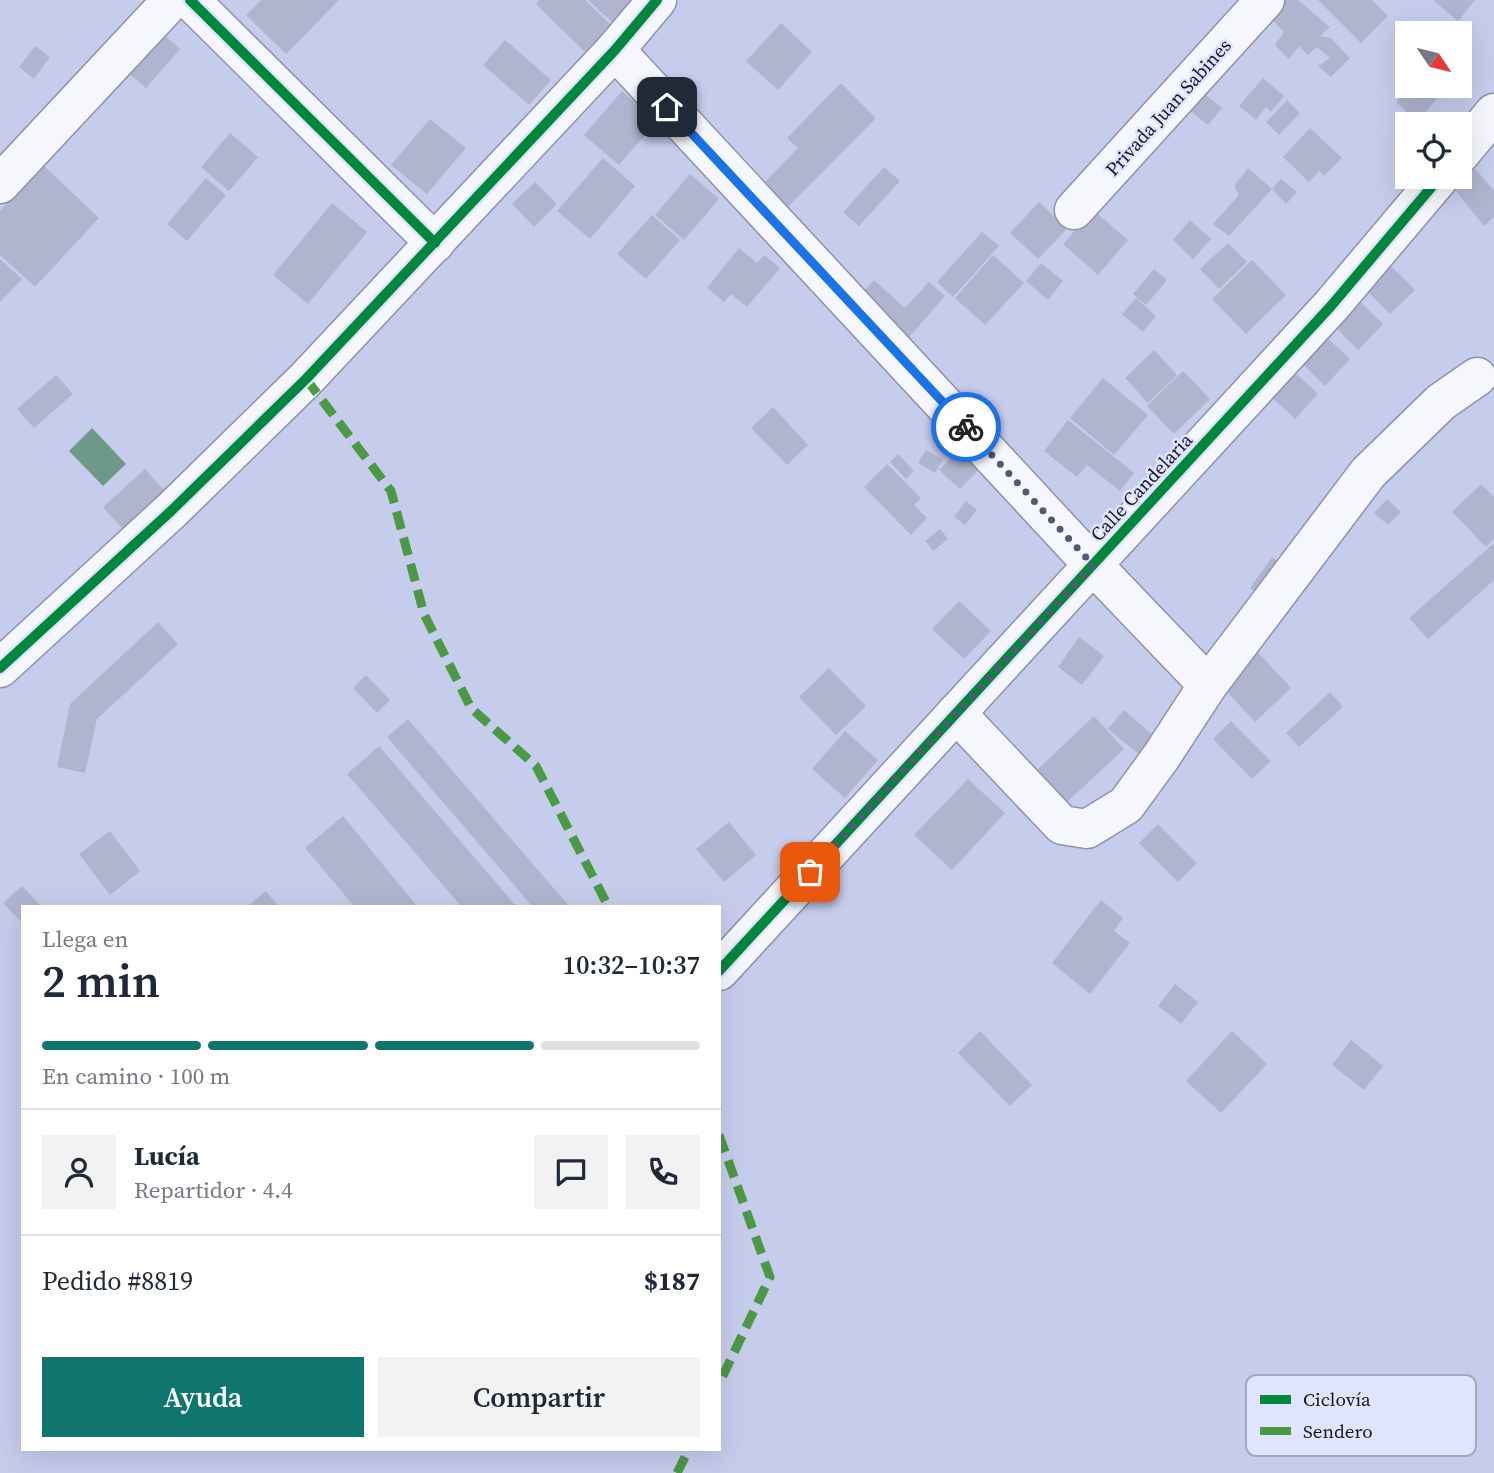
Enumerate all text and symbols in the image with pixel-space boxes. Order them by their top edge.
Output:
north arrow [1395,21,1472,98]
map controls [1395,21,1472,189]
street label: Privada Juan Sabines [1099,33,1237,181]
pin [637,77,697,137]
icon: home [648,88,686,126]
button: locate [1395,112,1472,189]
courier [931,392,1001,462]
icon: bike [947,408,985,446]
street label: Calle Candelaria [1084,427,1198,547]
pin [780,842,840,902]
icon: bag [791,853,829,891]
text: Llega en [42,923,128,955]
text: 10:32–10:37 [563,947,700,983]
text: 2 min [42,949,160,1012]
text: En camino · 100 m [42,1060,230,1092]
button: person [42,1135,116,1209]
button: chat [534,1135,608,1209]
button: phone [626,1135,700,1209]
text: Lucía [134,1138,200,1174]
text: Repartidor · 4.4 [134,1174,293,1206]
text: Pedido #8819 [42,1263,193,1299]
text: $187 [644,1263,700,1299]
button: Ayuda [42,1357,364,1437]
button: Compartir [378,1357,700,1437]
legend [1246,1375,1476,1456]
text: Ciclovía [1303,1386,1371,1412]
text: Sendero [1303,1418,1373,1444]

